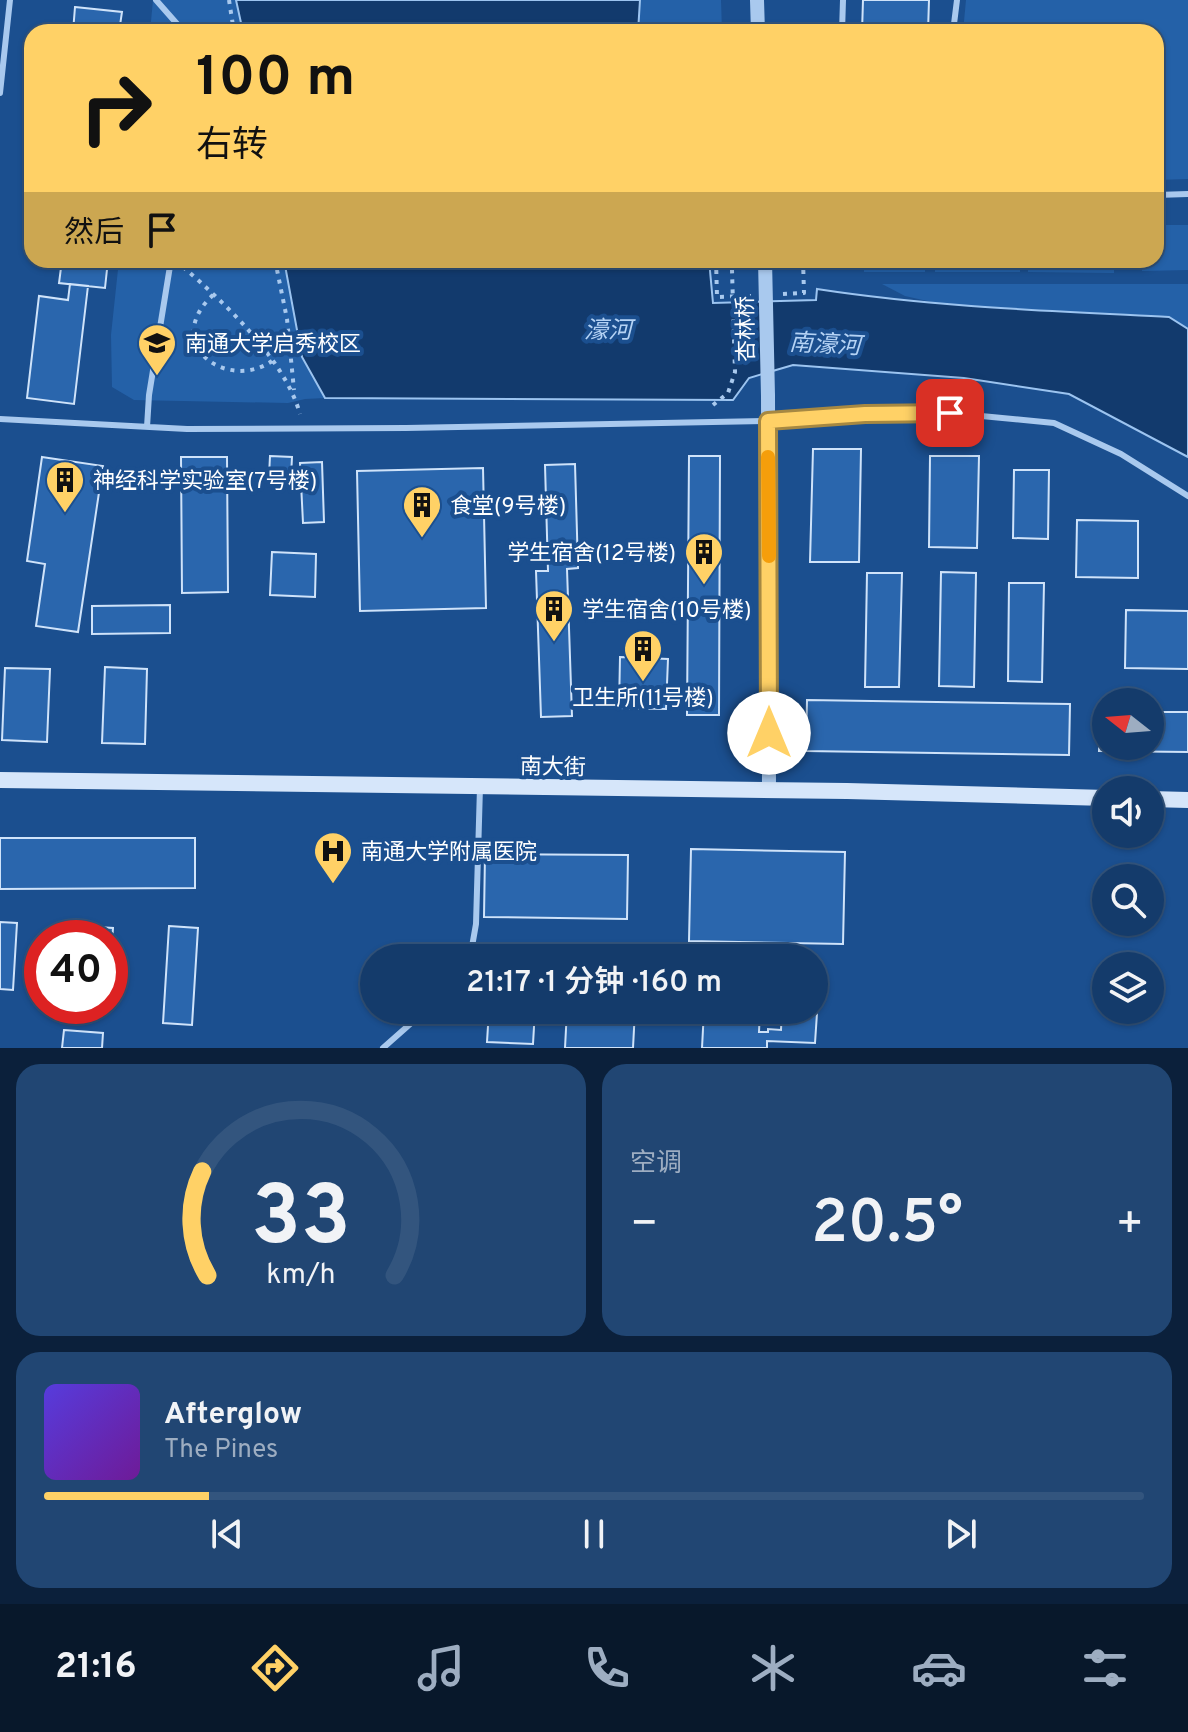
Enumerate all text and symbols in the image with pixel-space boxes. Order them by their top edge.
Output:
text: 100 m [196,45,355,115]
icon: right [64,56,168,160]
text: 右转 [196,124,268,170]
icon: arrive [140,208,184,252]
text: 然后 [64,216,124,253]
street label: 杏林桥 [733,296,762,362]
water label: 濠河 [584,317,636,347]
school or university icon: 南通大学启秀校区 [136,322,178,377]
water label: 南濠河 [788,329,866,363]
place label: 南通大学启秀校区 [185,332,361,359]
pin [916,379,984,447]
icon: arrive [928,391,972,435]
building icon: 神经科学实验室(7号楼) [44,459,86,514]
place label: 神经科学实验室(7号楼) [93,469,317,496]
building icon: 食堂(9号楼) [401,484,443,539]
place label: 食堂(9号楼) [450,494,566,521]
building icon: 学生宿舍(12号楼) [683,531,725,586]
place label: 学生宿舍(12号楼) [507,541,676,568]
building icon: 学生宿舍(10号楼) [533,588,575,643]
place label: 学生宿舍(10号楼) [582,598,751,625]
building icon: 卫生所(11号楼) [622,628,664,683]
place label: 卫生所(11号楼) [572,686,714,713]
north arrow [1092,688,1164,760]
map controls [1092,688,1164,1024]
position arrow [727,691,811,775]
street label: 南大街 [520,754,586,783]
button: sound [1092,776,1164,848]
hospital icon: 南通大学附属医院 [312,830,354,885]
place label: 南通大学附属医院 [361,840,537,867]
button: search [1092,864,1164,936]
speed limit sign: 40 [24,920,128,1024]
button: layers [1092,952,1164,1024]
text: 21:17 · 1 分钟 · 160 m [466,965,722,1002]
text: 空调 [630,1148,682,1181]
text: 33 [251,1169,351,1274]
text: 20.5° [811,1188,963,1264]
text: − [630,1198,658,1254]
text: + [1116,1198,1144,1254]
text: km/h [266,1258,336,1294]
text: Afterglow [164,1397,302,1434]
text: The Pines [164,1434,278,1467]
icon: previous [205,1512,249,1556]
icon: pause [572,1512,616,1556]
icon: next [939,1512,983,1556]
icon: directions [247,1640,303,1696]
icon: music [413,1640,469,1696]
icon: phone [579,1640,635,1696]
icon: climate [745,1640,801,1696]
icon: car [911,1640,967,1696]
icon: filters [1077,1640,1133,1696]
text: 21:16 [55,1645,137,1691]

